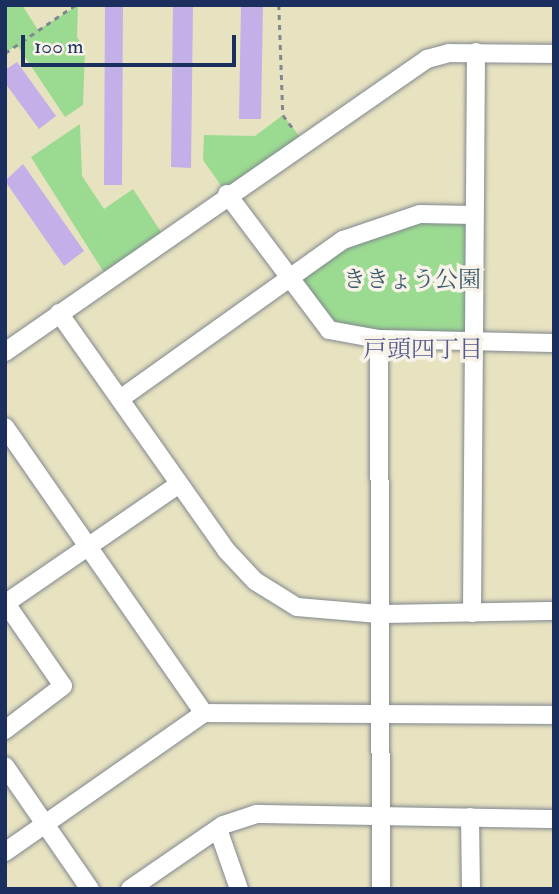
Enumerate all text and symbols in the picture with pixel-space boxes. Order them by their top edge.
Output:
scale bar [24,21,240,65]
text: 100 m [34,33,84,60]
park label: ききょう公園 [343,266,481,294]
district label: 戸頭四丁目 [363,336,483,364]

